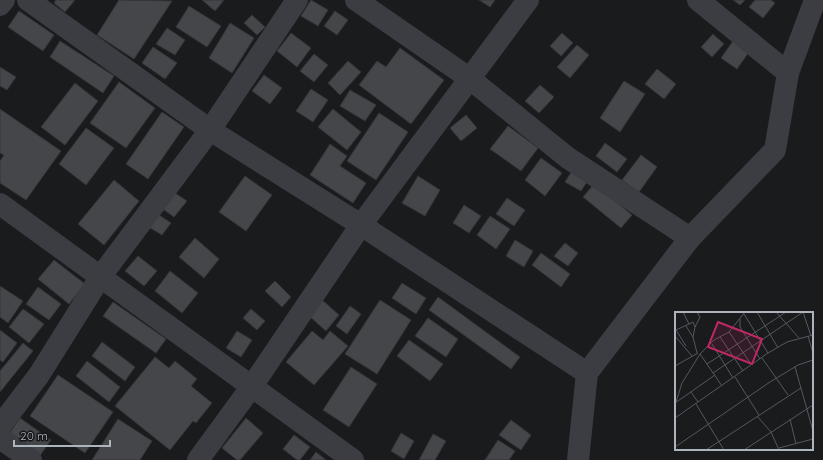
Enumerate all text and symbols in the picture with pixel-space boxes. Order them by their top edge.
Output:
inset map [675,312,813,450]
scale bar [14,422,110,448]
text: 20 m [20,428,48,443]

